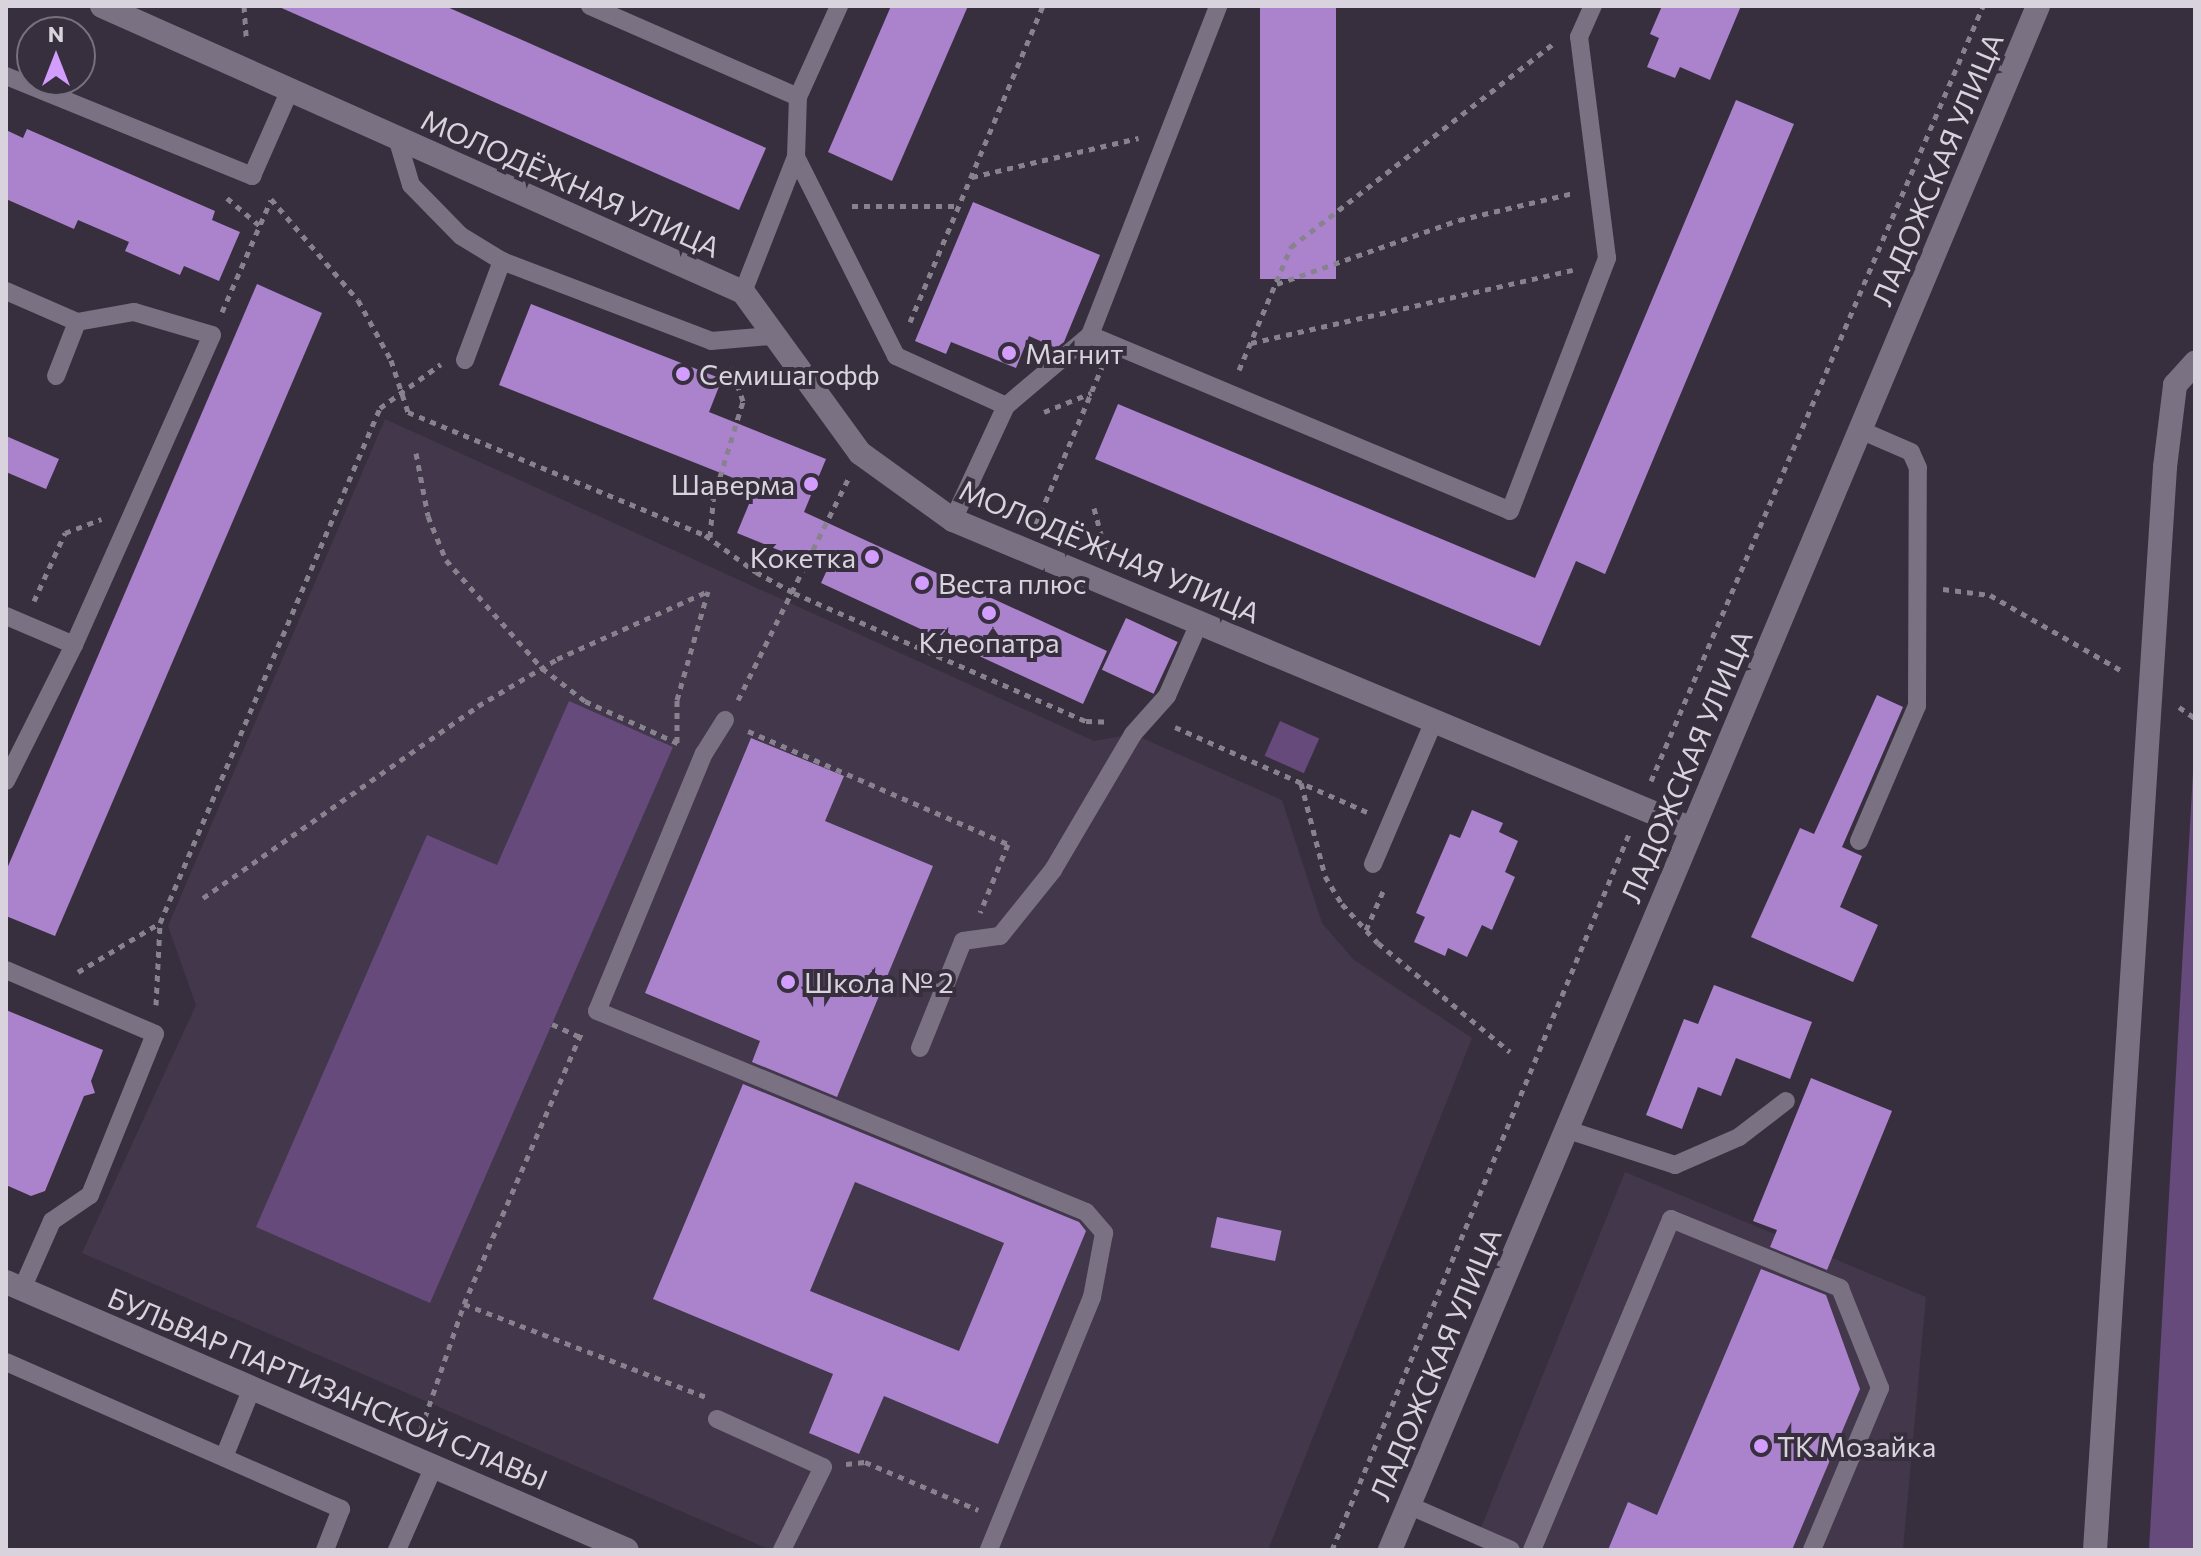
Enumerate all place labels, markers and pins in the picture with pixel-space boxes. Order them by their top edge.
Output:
place label: Магнит [1025,336,1124,370]
marker: Магнит [1000,344,1018,362]
place label: Семишагофф [699,357,880,391]
marker: Семишагофф [674,365,692,383]
place label: Шаверма [671,467,795,501]
marker: Шаверма [802,475,820,493]
place label: Кокетка [750,540,856,574]
marker: Кокетка [863,548,881,566]
place label: Веста плюс [938,566,1087,600]
marker: Веста плюс [913,574,931,592]
marker: Клеопатра [980,604,998,622]
place label: Клеопатра [919,625,1059,659]
place label: Школа № 2 [804,965,954,999]
marker: Школа № 2 [779,973,797,991]
place label: ТК Мозайка [1777,1429,1936,1463]
marker: ТК Мозайка [1752,1437,1770,1455]

